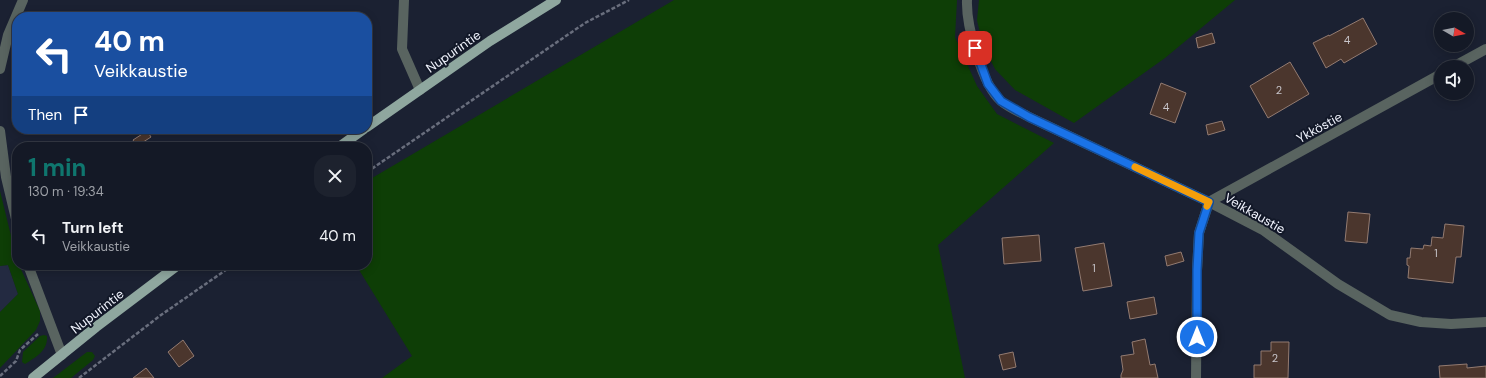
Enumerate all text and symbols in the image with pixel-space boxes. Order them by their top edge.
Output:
north arrow [1434,12,1474,52]
map controls [1434,12,1474,100]
text: 40 m [94,23,165,60]
street label: Nupurintie [423,26,484,76]
icon: left [28,28,80,80]
pin [958,31,992,65]
house number: 4 [1344,33,1351,47]
icon: arrive [964,37,986,59]
text: Veikkaustie [94,59,188,83]
button: sound [1434,60,1474,100]
house number: 2 [1276,83,1282,97]
house number: 4 [1163,100,1170,114]
icon: arrive [70,104,92,126]
text: Then [28,105,62,125]
street label: Ykköstie [1293,108,1345,147]
text: 1 min [28,152,86,183]
button: close [314,155,356,197]
text: 130 m · 19:34 [28,183,104,200]
street label: Veikkaustie [1221,189,1288,238]
text: Turn left [62,218,123,238]
icon: left [28,225,50,247]
text: 40 m [319,226,356,246]
text: Veikkaustie [62,238,130,255]
house number: 1 [1434,246,1438,260]
house number: 1 [1092,261,1096,275]
street label: Nupurintie [67,285,127,337]
position arrow [1176,316,1218,358]
house number: 2 [1272,351,1278,365]

